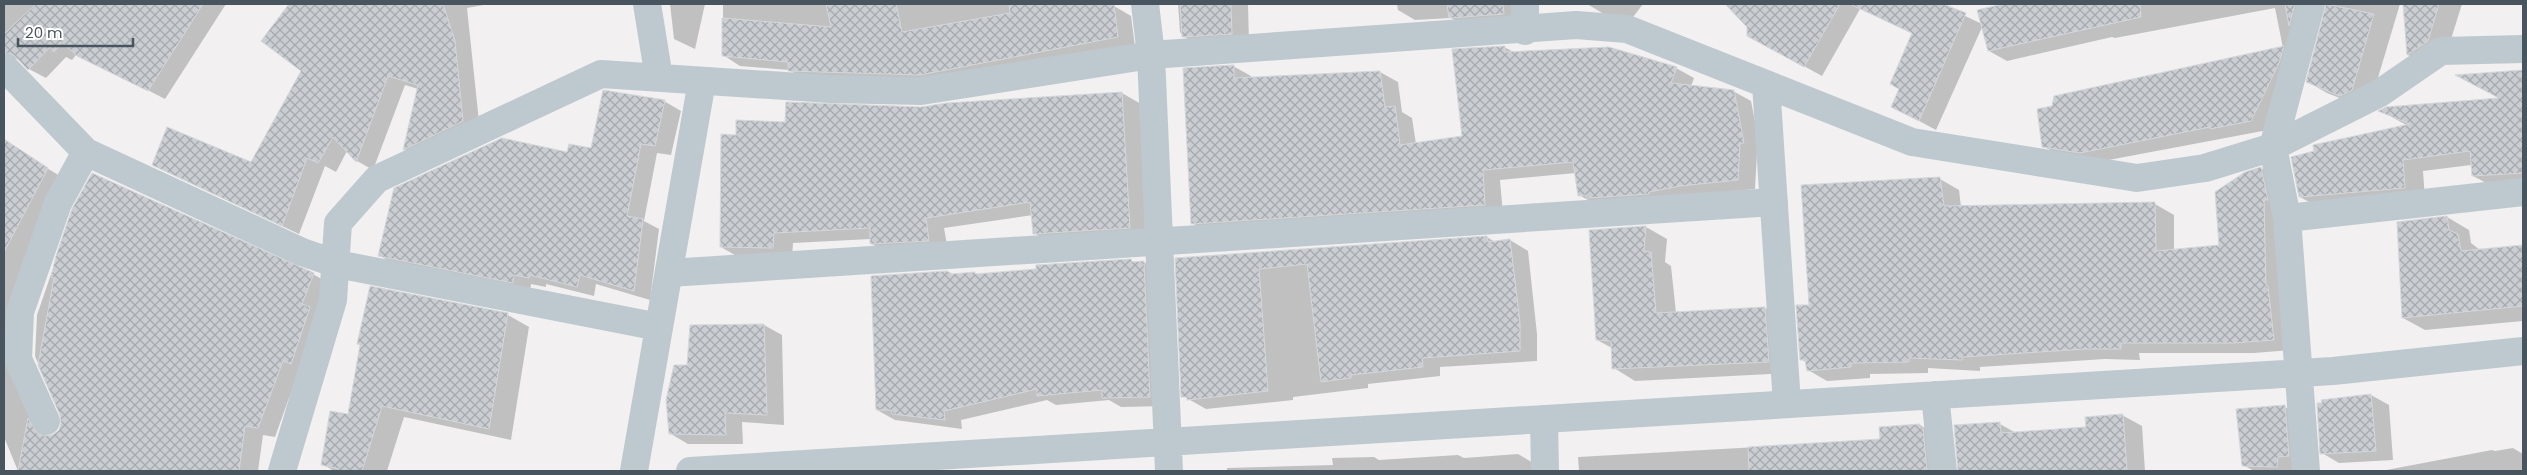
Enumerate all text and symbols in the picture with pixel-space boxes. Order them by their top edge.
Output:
scale bar [18,15,132,47]
text: 20 m [25,22,63,43]

